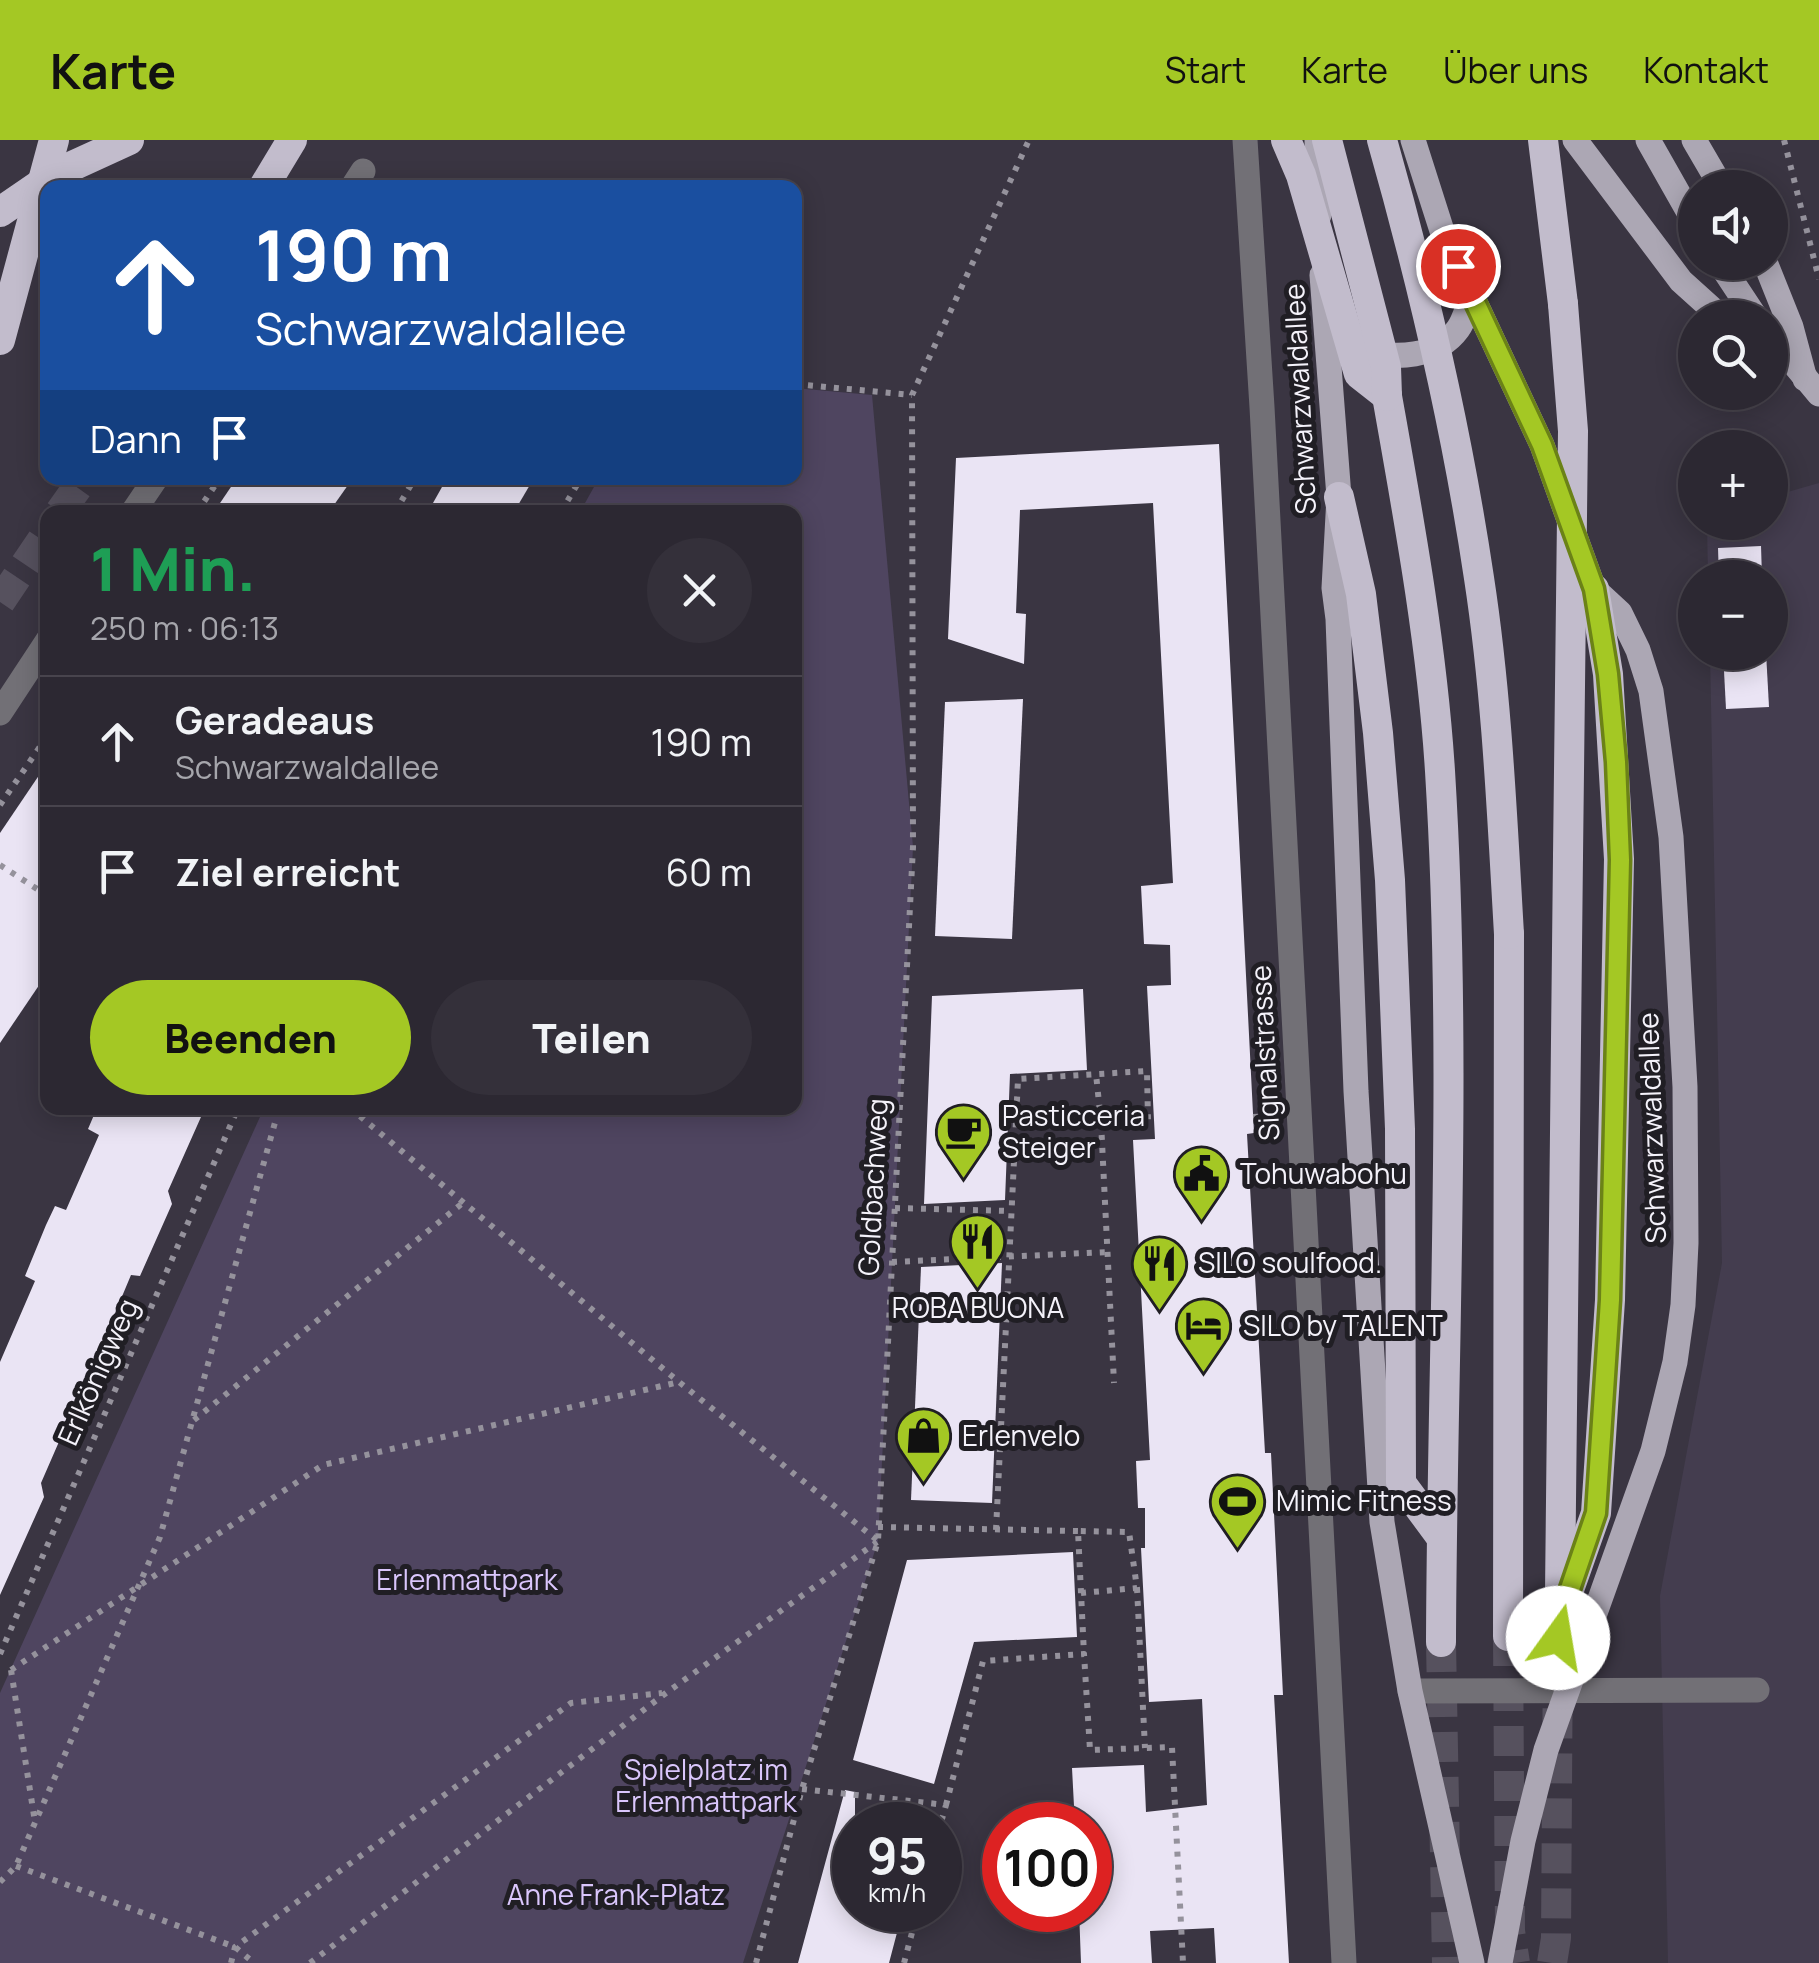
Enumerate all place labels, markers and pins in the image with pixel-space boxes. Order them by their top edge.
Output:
pin [1416,224,1501,309]
place label: Pasticceria Steiger [1002,1096,1145,1166]
cafe icon: Pasticceria Steiger [933,1102,993,1181]
public building icon: Tohuwabohu [1171,1144,1231,1223]
place label: Tohuwabohu [1240,1154,1407,1192]
restaurant icon: ROBA BUONA [948,1212,1008,1291]
restaurant icon: SILO soulfood. [1129,1233,1189,1312]
place label: SILO soulfood. [1198,1243,1382,1281]
place label: ROBA BUONA [892,1288,1064,1326]
hotel icon: SILO by TALENT [1174,1296,1234,1375]
place label: SILO by TALENT [1243,1306,1443,1344]
shop icon: Erlenvelo [893,1406,953,1485]
place label: Erlenvelo [962,1416,1080,1454]
sports icon: Mimic Fitness [1207,1471,1267,1550]
place label: Mimic Fitness [1276,1481,1452,1519]

